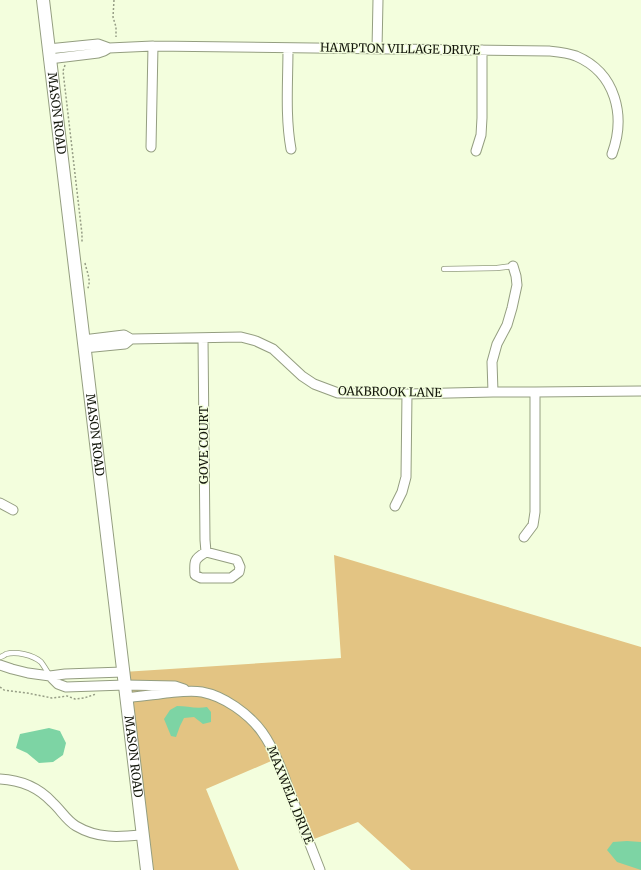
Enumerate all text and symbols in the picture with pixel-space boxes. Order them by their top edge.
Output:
street label: HAMPTON VILLAGE DRIVE [320,40,481,57]
street label: MASON ROAD [45,71,69,155]
street label: OAKBROOK LANE [338,383,442,400]
street label: MASON ROAD [83,393,108,477]
street label: GOVE COURT [196,405,211,484]
street label: MASON ROAD [122,715,146,798]
street label: MAXWELL DRIVE [264,743,317,847]

